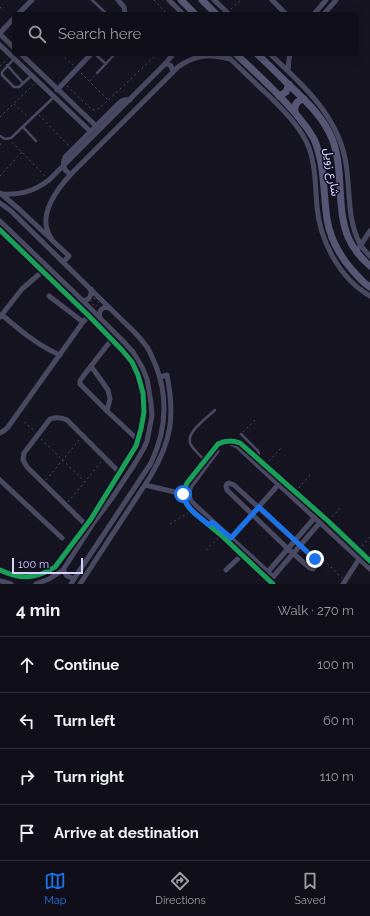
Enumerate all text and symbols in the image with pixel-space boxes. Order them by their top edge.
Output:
search box [12,12,358,56]
icon: search [26,23,48,45]
text: Search here [58,25,141,43]
street label: شارع زويل [319,147,343,197]
route start [174,485,192,503]
route end [306,550,324,568]
scale bar [12,556,83,575]
text: 100 m [18,558,49,571]
text: 4 min [16,600,60,620]
text: Walk · 270 m [278,603,354,618]
icon: ahead [16,654,38,676]
text: Continue [54,656,119,674]
text: 100 m [317,657,354,672]
icon: left [16,710,38,732]
text: Turn left [54,712,115,730]
text: 60 m [323,713,354,728]
icon: right [16,766,38,788]
text: Turn right [54,768,124,786]
text: 110 m [320,769,354,784]
icon: arrive [16,822,38,844]
text: Arrive at destination [54,824,199,842]
tab: Map [44,870,67,907]
tab: Directions [155,870,206,907]
tab: Saved [294,870,326,907]

